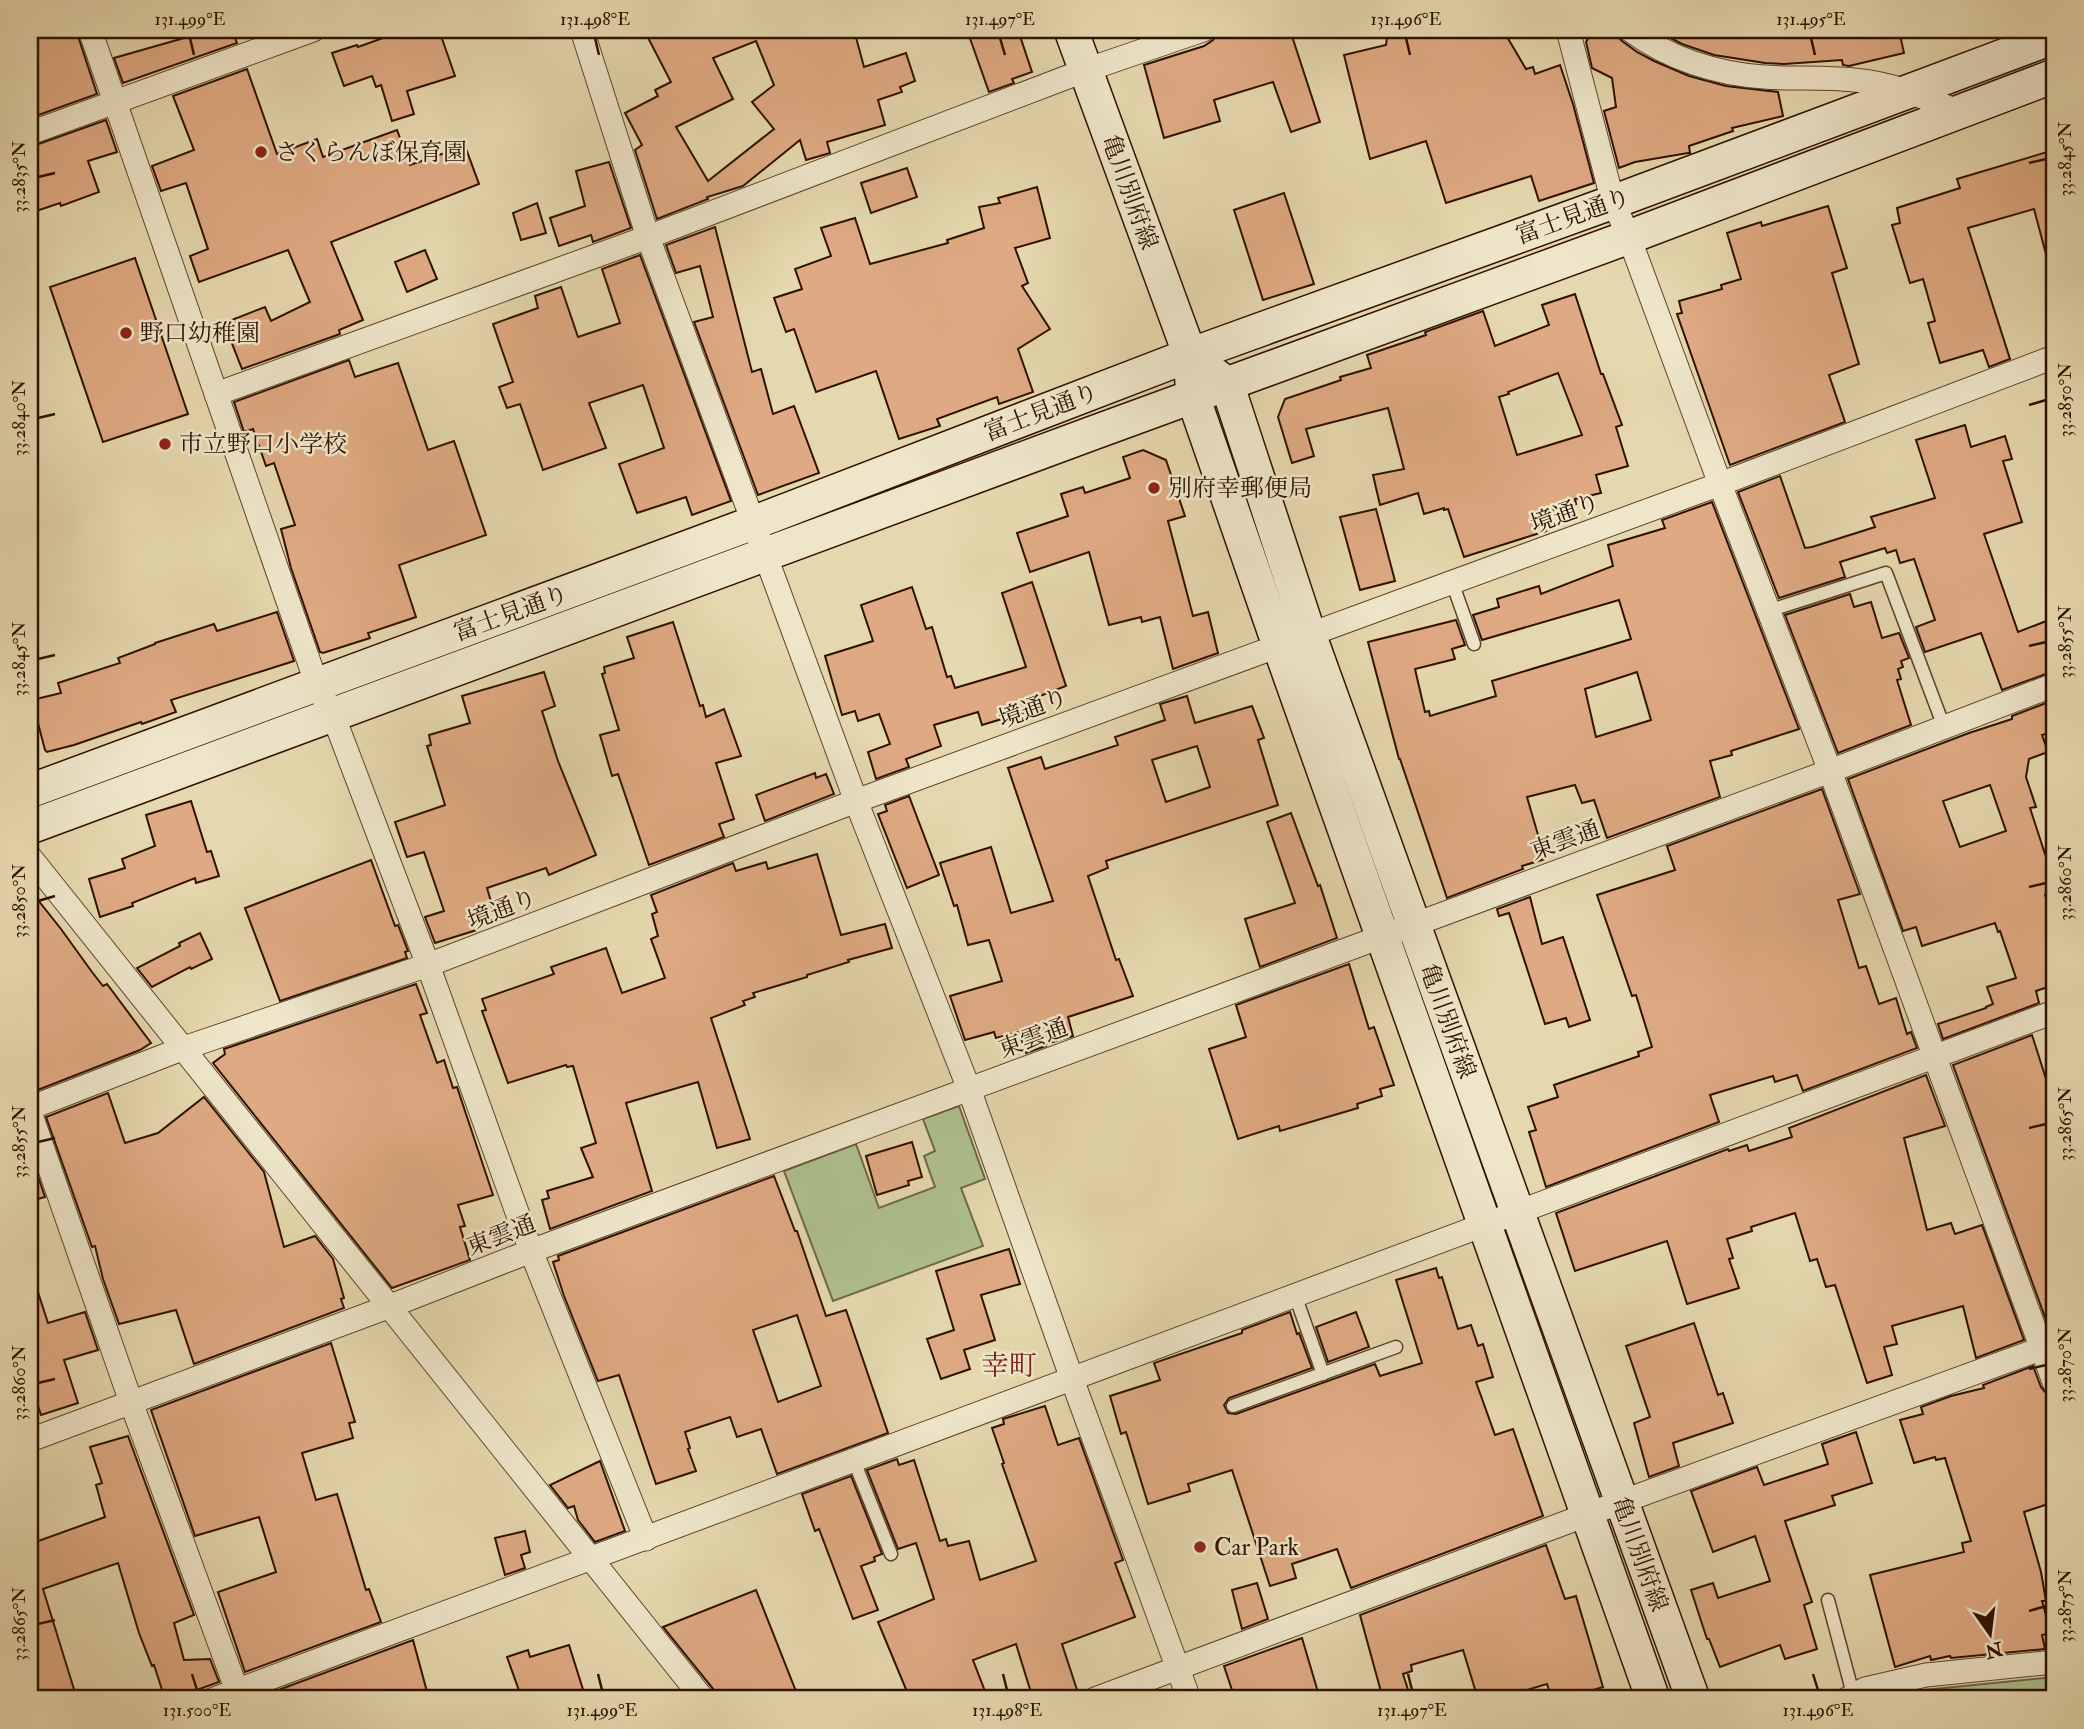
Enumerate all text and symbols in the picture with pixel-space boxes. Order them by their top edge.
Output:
text: 131.499°E [155,8,226,31]
text: 131.498°E [560,8,630,31]
text: 131.497°E [965,8,1035,31]
text: 131.496°E [1371,8,1441,31]
text: 131.495°E [1776,8,1846,31]
text: 33.2845°N [2054,122,2077,196]
street label: 亀川別府線 [1094,130,1165,254]
place label: さくらんぼ保育園 [275,137,467,168]
text: 33.2835°N [8,141,31,213]
marker: さくらんぼ保育園 [253,144,269,160]
street label: 富士見通り [1511,181,1635,252]
place label: 野口幼稚園 [140,318,260,349]
marker: 野口幼稚園 [118,325,134,341]
text: 33.2850°N [2054,363,2077,437]
street label: 富士見通り [980,376,1103,448]
text: 33.2840°N [8,380,31,456]
place label: 市立野口小学校 [179,429,347,460]
marker: 市立野口小学校 [157,436,173,452]
place label: 別府幸郵便局 [1168,473,1312,504]
marker: 別府幸郵便局 [1146,480,1162,496]
street label: 境通り [1526,487,1604,540]
street label: 富士見通り [449,578,573,649]
text: 33.2855°N [2054,605,2077,679]
text: 33.2845°N [8,622,31,696]
street label: 境通り [994,682,1072,735]
street label: 東雲通 [1526,814,1604,867]
text: 33.2860°N [2054,845,2077,921]
text: 33.2850°N [8,864,31,938]
street label: 境通り [463,882,541,937]
street label: 亀川別府線 [1412,959,1483,1083]
street label: 東雲通 [994,1012,1072,1065]
text: 33.2865°N [2054,1087,2077,1161]
text: 33.2855°N [8,1105,31,1179]
street label: 東雲通 [462,1208,540,1263]
text: 33.2870°N [2054,1328,2077,1402]
text: 33.2860°N [8,1345,31,1421]
district label: 幸町 [981,1349,1037,1384]
street label: 亀川別府線 [1604,1492,1675,1616]
place label: Car Park [1214,1532,1300,1563]
marker: Car Park [1192,1539,1208,1555]
text: 33.2875°N [2054,1569,2077,1643]
text: 33.2865°N [8,1587,31,1661]
north arrow [1954,1600,2024,1670]
text: N [1982,1636,2006,1663]
text: 131.500°E [163,1699,231,1722]
text: 131.499°E [567,1699,638,1722]
text: 131.498°E [972,1699,1042,1722]
text: 131.497°E [1377,1699,1447,1722]
text: 131.496°E [1783,1699,1853,1722]

